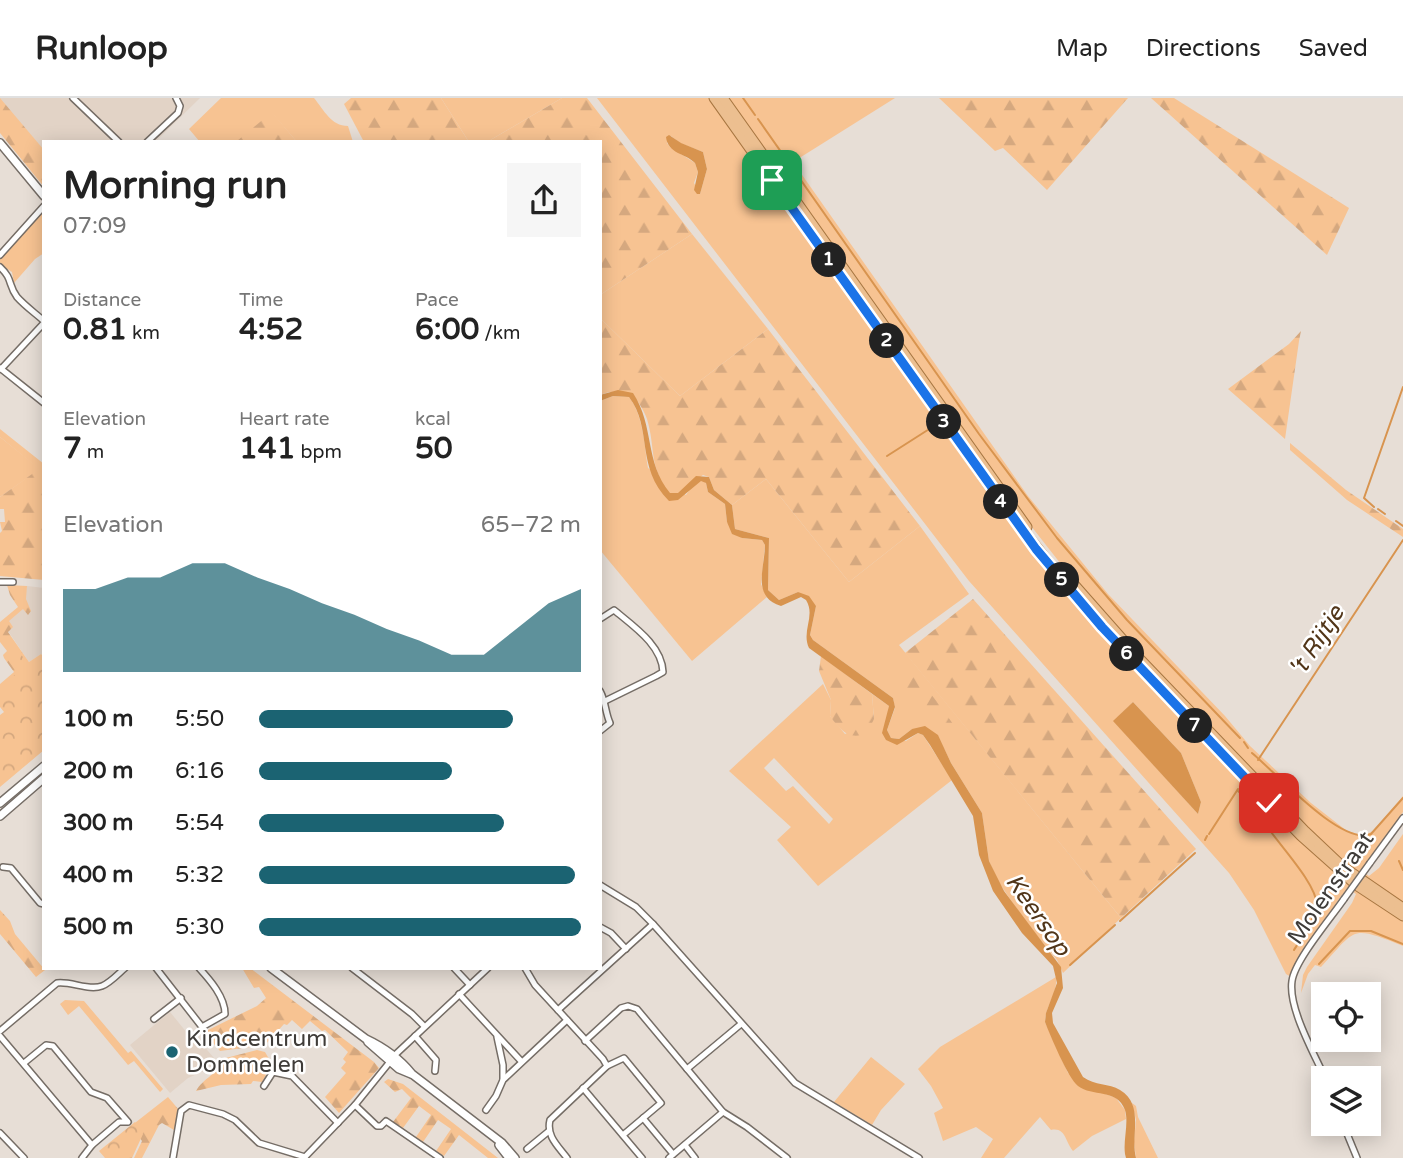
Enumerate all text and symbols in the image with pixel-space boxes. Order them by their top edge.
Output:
text: Runloop [35,29,168,68]
text: Map [1056,34,1108,63]
text: Directions [1146,34,1261,63]
text: Saved [1299,34,1368,63]
pin [742,150,802,210]
icon: arrive [753,161,791,199]
text: Morning run [63,163,287,209]
button: share [507,163,581,237]
text: 07:09 [63,212,127,240]
pin: 1 [812,242,846,278]
text: 1 [823,248,834,270]
text: Distance [63,289,141,311]
text: Time [239,289,283,311]
text: Pace [415,289,459,311]
text: 0.81 [63,311,127,348]
text: 4:52 [239,311,303,348]
text: 6:00 [415,311,479,348]
text: km [127,322,160,344]
text: /km [479,322,520,344]
pin: 2 [870,324,904,358]
text: 2 [881,329,892,351]
pin: 3 [926,404,962,440]
text: Elevation [63,408,146,430]
text: Heart rate [239,408,330,430]
text: kcal [415,408,451,430]
text: 3 [938,410,949,432]
text: 7 [63,430,82,467]
text: 141 [239,430,296,467]
text: 50 [415,430,453,467]
text: m [82,441,104,463]
text: bpm [296,441,342,463]
pin: 4 [984,484,1018,520]
text: 4 [995,490,1006,512]
text: Elevation [63,511,164,539]
text: 65–72 m [481,511,581,539]
pin: 5 [1044,562,1080,598]
text: 5 [1056,568,1067,590]
water label: 't Rijtje [1283,599,1351,682]
pin: 6 [1110,636,1144,672]
text: 6 [1121,642,1132,664]
text: 100 m [63,705,133,733]
text: 5:50 [175,705,224,733]
pin: 7 [1178,708,1212,744]
text: 7 [1189,714,1200,736]
text: 200 m [63,757,133,785]
text: 6:16 [175,757,224,785]
pin [1239,773,1299,833]
icon: check [1250,784,1288,822]
text: 300 m [63,809,133,837]
text: 5:54 [175,809,224,837]
street label: Molenstraat [1282,826,1380,950]
text: 400 m [63,861,133,889]
text: 5:32 [175,861,224,889]
water label: Keersop [999,868,1078,963]
text: 500 m [63,913,133,941]
text: 5:30 [175,913,224,941]
map controls [1311,982,1381,1136]
button: locate [1311,982,1381,1052]
place label: Kindcentrum Dommelen [186,1025,327,1079]
marker: Kindcentrum Dommelen [164,1044,180,1060]
button: layers [1311,1066,1381,1136]

